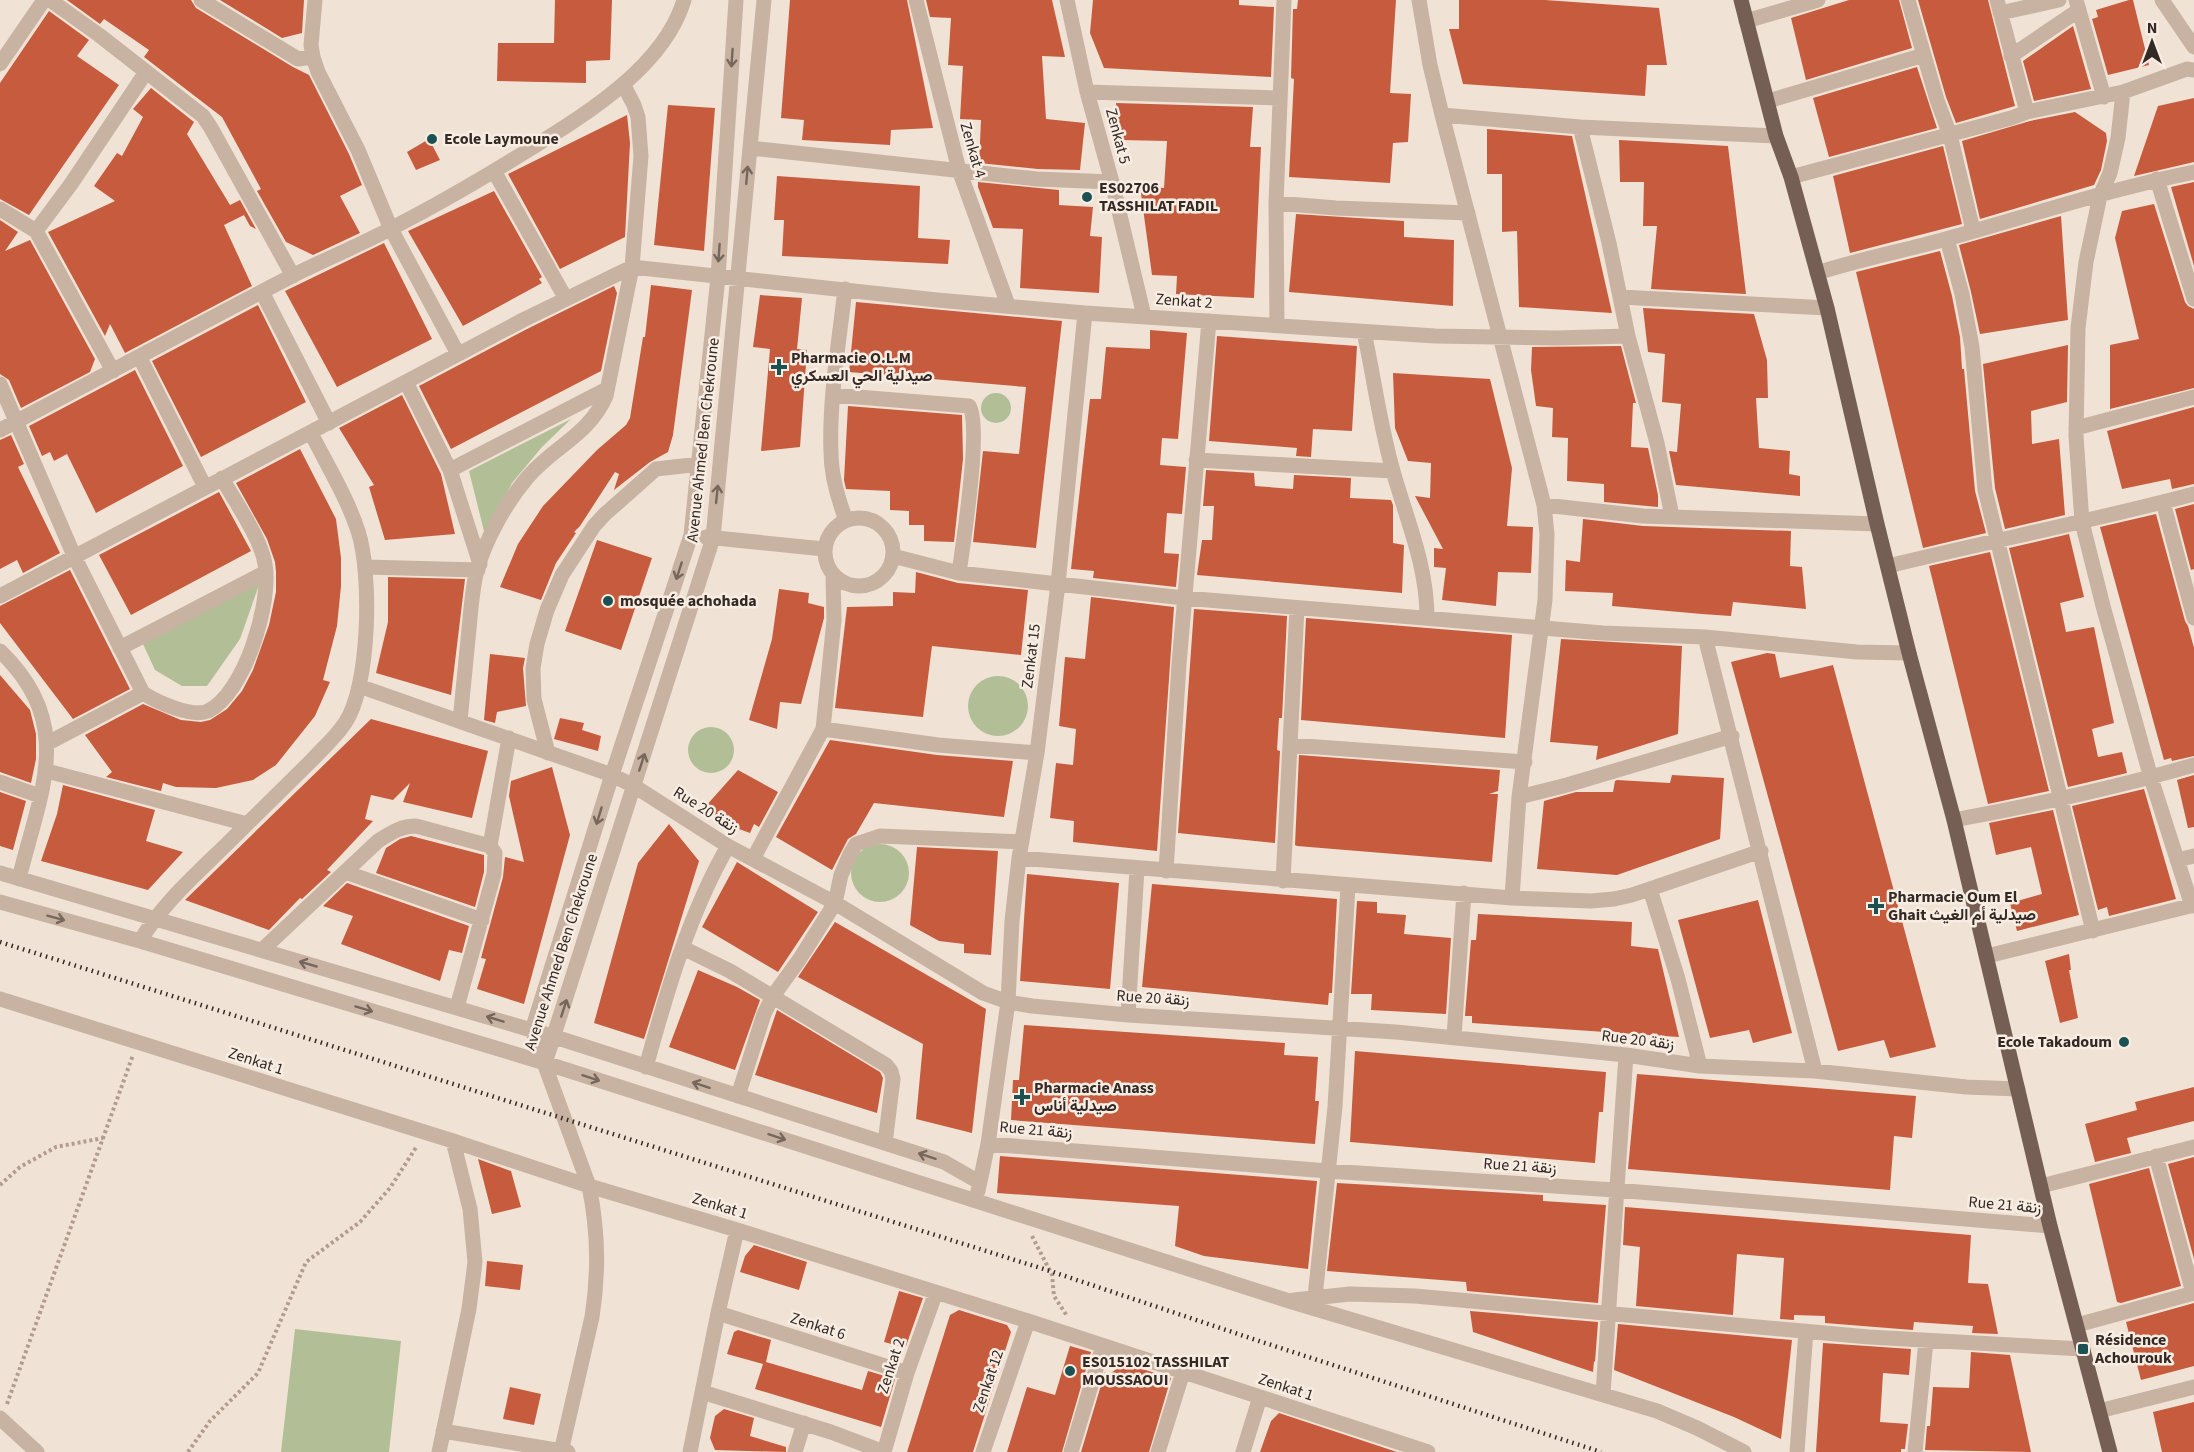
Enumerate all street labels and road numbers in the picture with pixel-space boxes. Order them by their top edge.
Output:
street label: Zenkat 5 [1100,106,1136,166]
street label: Zenkat 4 [955,120,991,181]
street label: Zenkat 2 [1155,288,1213,314]
street label: Avenue Ahmed Ben Chekroune [681,337,725,543]
street label: Zenkat 15 [1016,622,1046,690]
street label: Rue 20 زنقة [669,781,743,839]
street label: Avenue Ahmed Ben Chekroune [519,851,603,1053]
street label: Rue 20 زنقة [1116,984,1190,1012]
street label: Rue 20 زنقة [1600,1025,1676,1055]
street label: Zenkat 1 [225,1042,287,1080]
street label: Rue 21 زنقة [999,1116,1073,1144]
street label: Rue 21 زنقة [1483,1152,1557,1180]
street label: Zenkat 1 [689,1187,751,1225]
street label: Rue 21 زنقة [1968,1191,2042,1219]
street label: Zenkat 6 [787,1307,849,1345]
street label: Zenkat 2 [872,1335,910,1397]
street label: Zenkat 12 [967,1347,1009,1415]
street label: Zenkat 1 [1255,1368,1317,1406]

